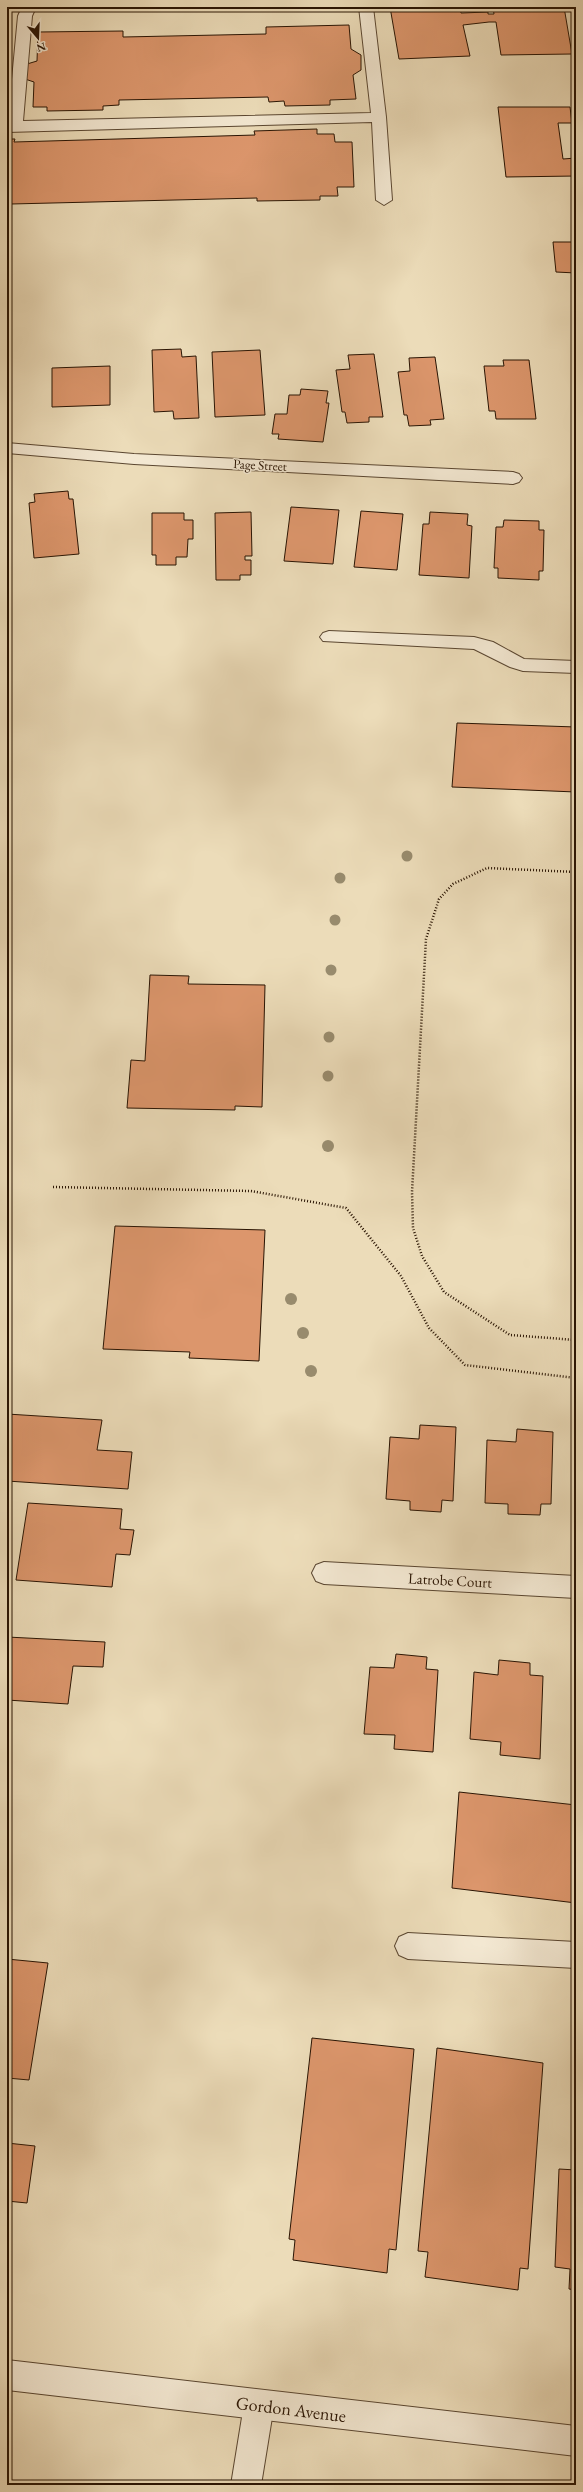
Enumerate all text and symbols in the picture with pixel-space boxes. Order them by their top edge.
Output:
north arrow [18,18,58,58]
text: N [35,39,48,56]
street label: Page Street [233,455,287,475]
street label: Latrobe Court [407,1568,493,1592]
street label: Gordon Avenue [235,2391,347,2427]

